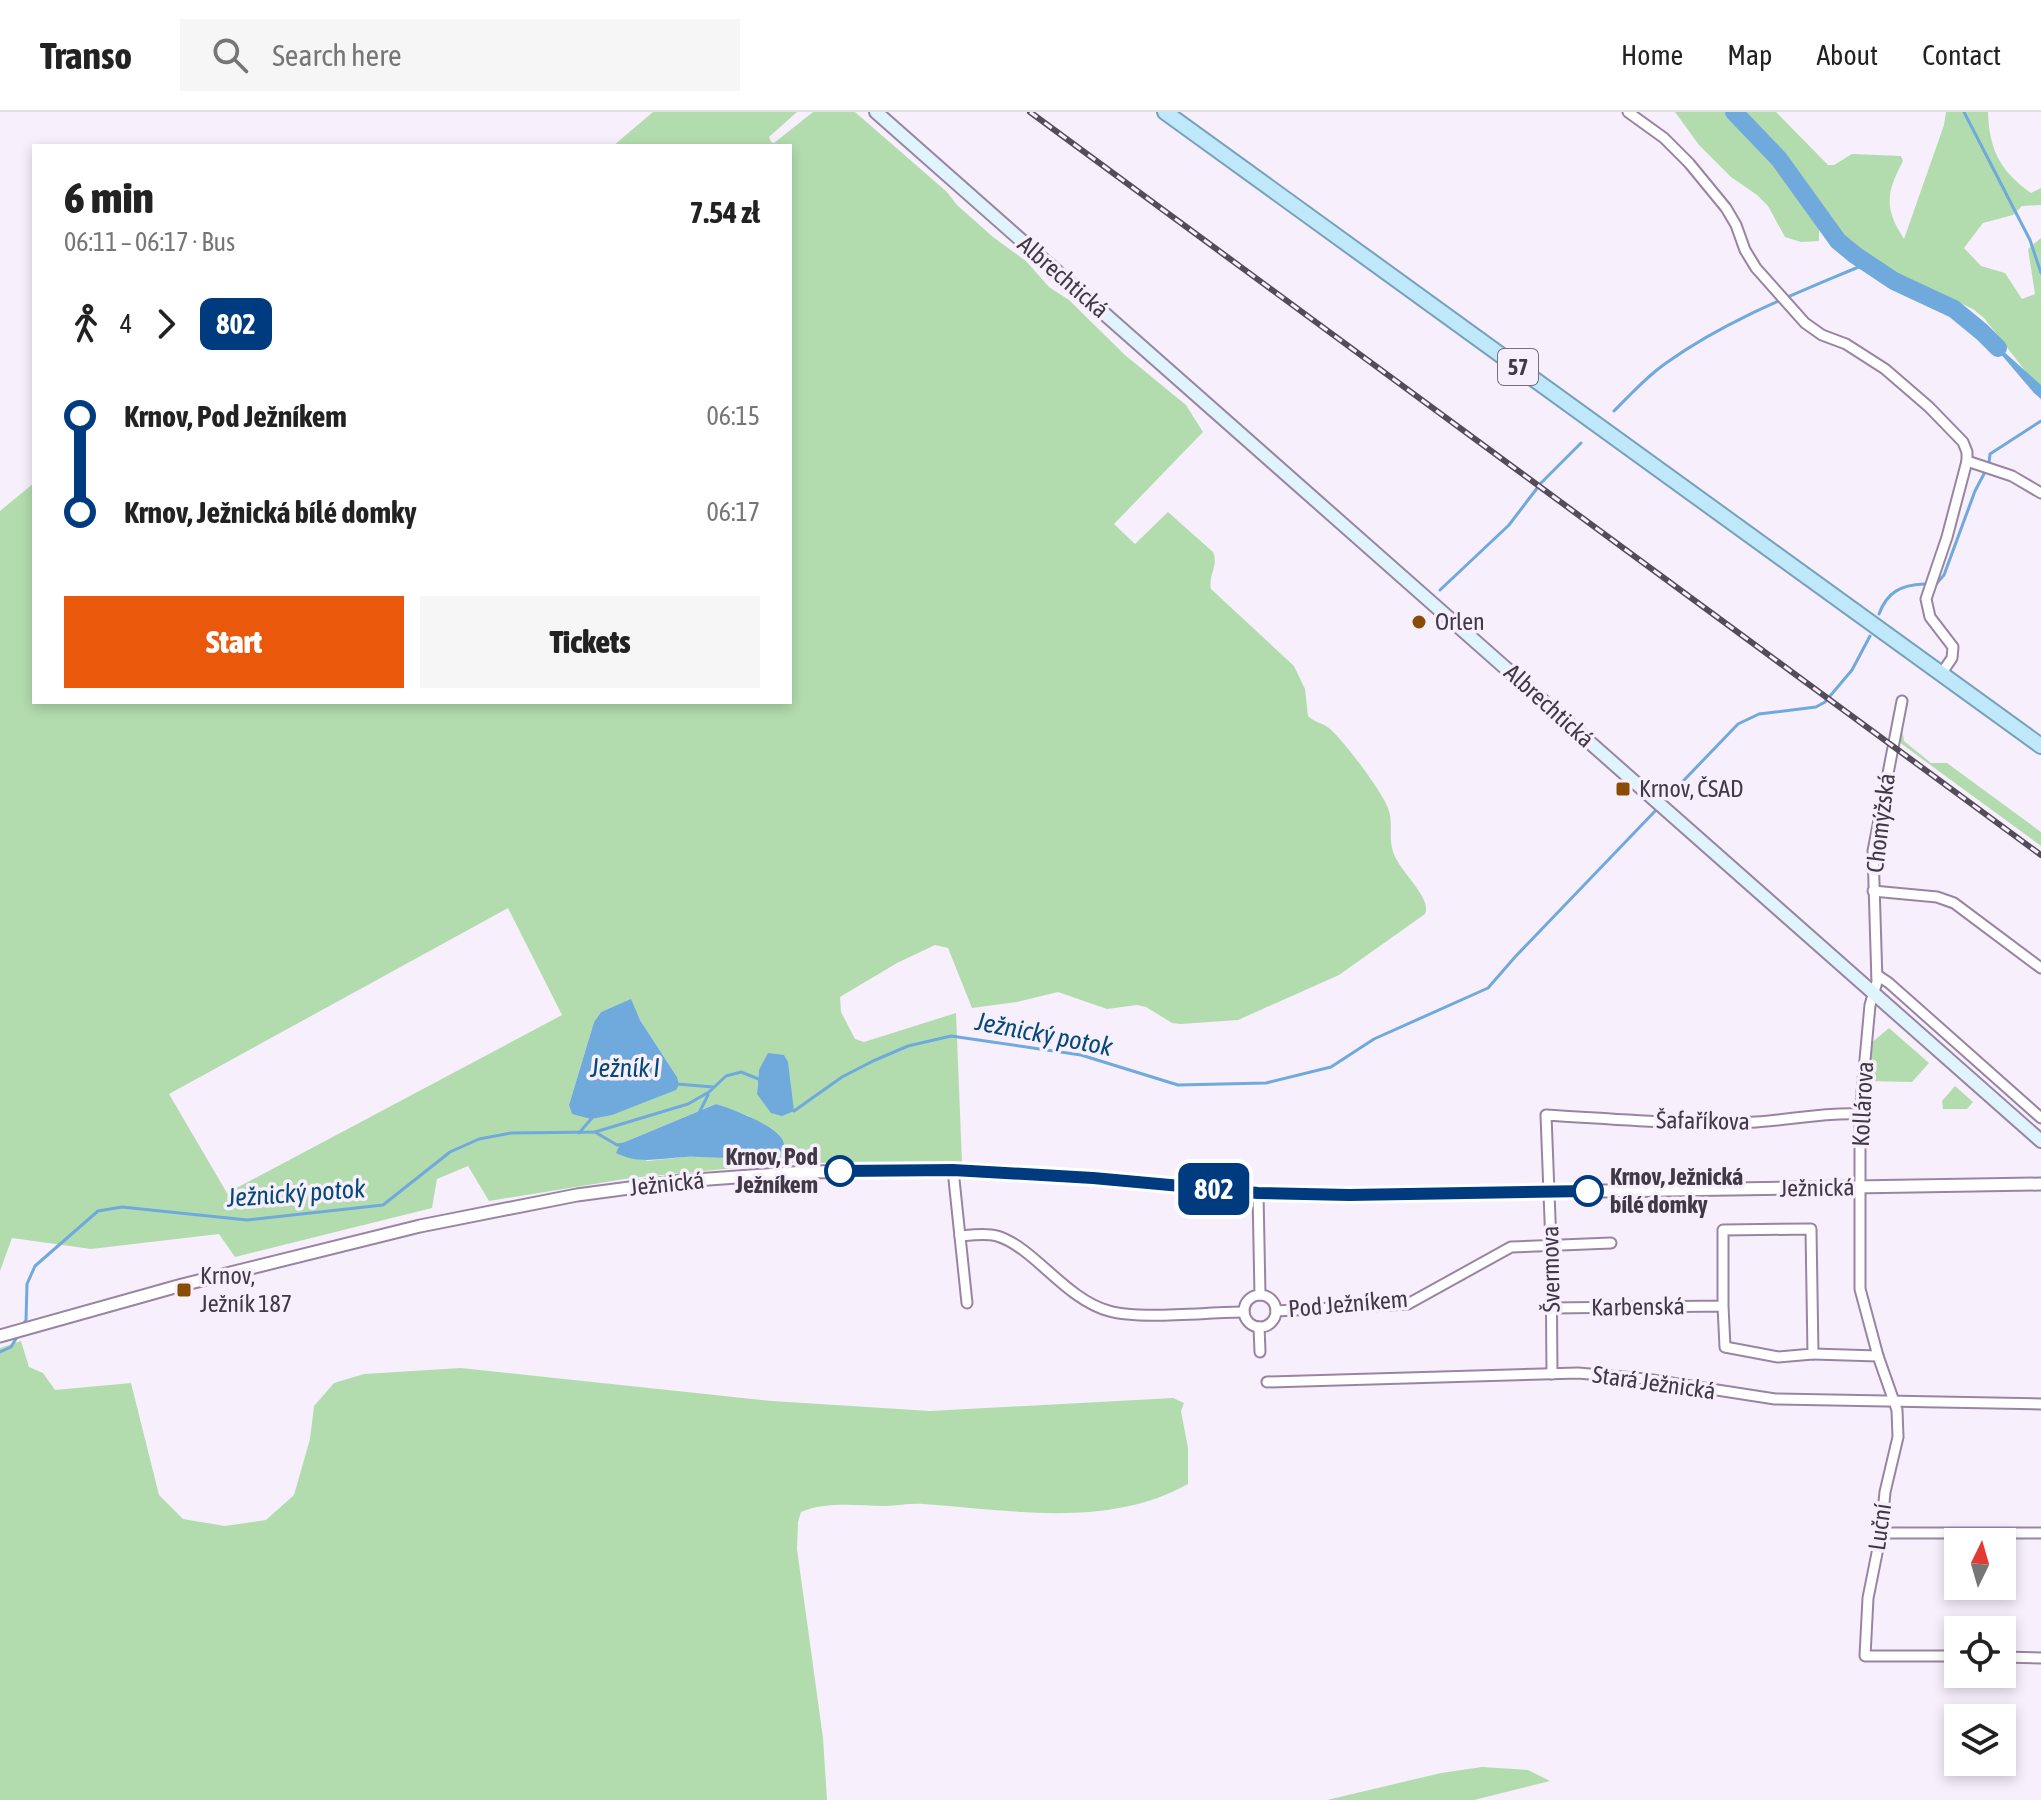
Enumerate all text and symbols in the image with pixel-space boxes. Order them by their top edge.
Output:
search box [180,19,740,91]
icon: search [208,33,252,77]
text: Transo [40,34,132,77]
text: Search here [272,38,402,72]
text: Home [1621,39,1683,71]
text: Map [1727,39,1772,71]
text: About [1816,39,1878,71]
text: Contact [1922,39,2001,71]
text: 6 min [64,172,154,222]
text: 7.54 zł [690,195,760,229]
text: 06:11 – 06:17 · Bus [64,227,235,257]
street label: Albrechtická [1013,230,1114,323]
icon: walk [64,302,108,346]
icon: forward [144,302,188,346]
text: 802 [216,308,256,340]
text: 4 [120,309,132,339]
road number: 57 [1498,349,1538,385]
text: Krnov, Pod Ježníkem [124,399,347,433]
text: 06:15 [706,401,760,431]
text: Krnov, Ježnická bílé domky [124,495,417,529]
text: 06:17 [706,497,760,527]
button: Start [64,596,404,688]
button: Tickets [420,596,760,688]
place label: Orlen [1435,608,1485,635]
marker: Orlen [1410,613,1428,631]
street label: Albrechtická [1499,658,1600,753]
street label: Chomýžská [1861,772,1900,874]
place label: Krnov, ČSAD [1639,775,1743,802]
marker: Krnov, ČSAD [1614,780,1632,798]
water label: Ježnický potok [972,1006,1116,1062]
water label: Ježník I [589,1053,660,1083]
street label: Kollárova [1847,1061,1878,1147]
street label: Šafaříkova [1656,1106,1750,1135]
place label: Krnov, Pod Ježníkem [726,1143,818,1198]
marker: Krnov, Pod Ježníkem [825,1156,855,1186]
line badge: 802 [1168,1163,1260,1215]
place label: Krnov, Ježnická bílé domky [1610,1163,1743,1218]
street label: Ježnická [628,1166,706,1201]
water label: Ježnický potok [225,1173,367,1213]
text: 802 [1194,1173,1234,1205]
street label: Ježnická [1779,1173,1855,1202]
marker: Krnov, Ježnická bílé domky [1573,1176,1603,1206]
street label: Švermova [1536,1225,1565,1313]
place label: Krnov, Ježník 187 [200,1262,292,1317]
marker: Krnov, Ježník 187 [175,1281,193,1299]
street label: Pod Ježníkem [1287,1285,1409,1322]
street label: Karbenská [1591,1292,1685,1321]
street label: Stará Ježnická [1591,1360,1717,1405]
street label: Luční [1863,1502,1896,1552]
north arrow [1944,1528,2016,1600]
map controls [1944,1528,2016,1776]
button: locate [1944,1616,2016,1688]
button: layers [1944,1704,2016,1776]

